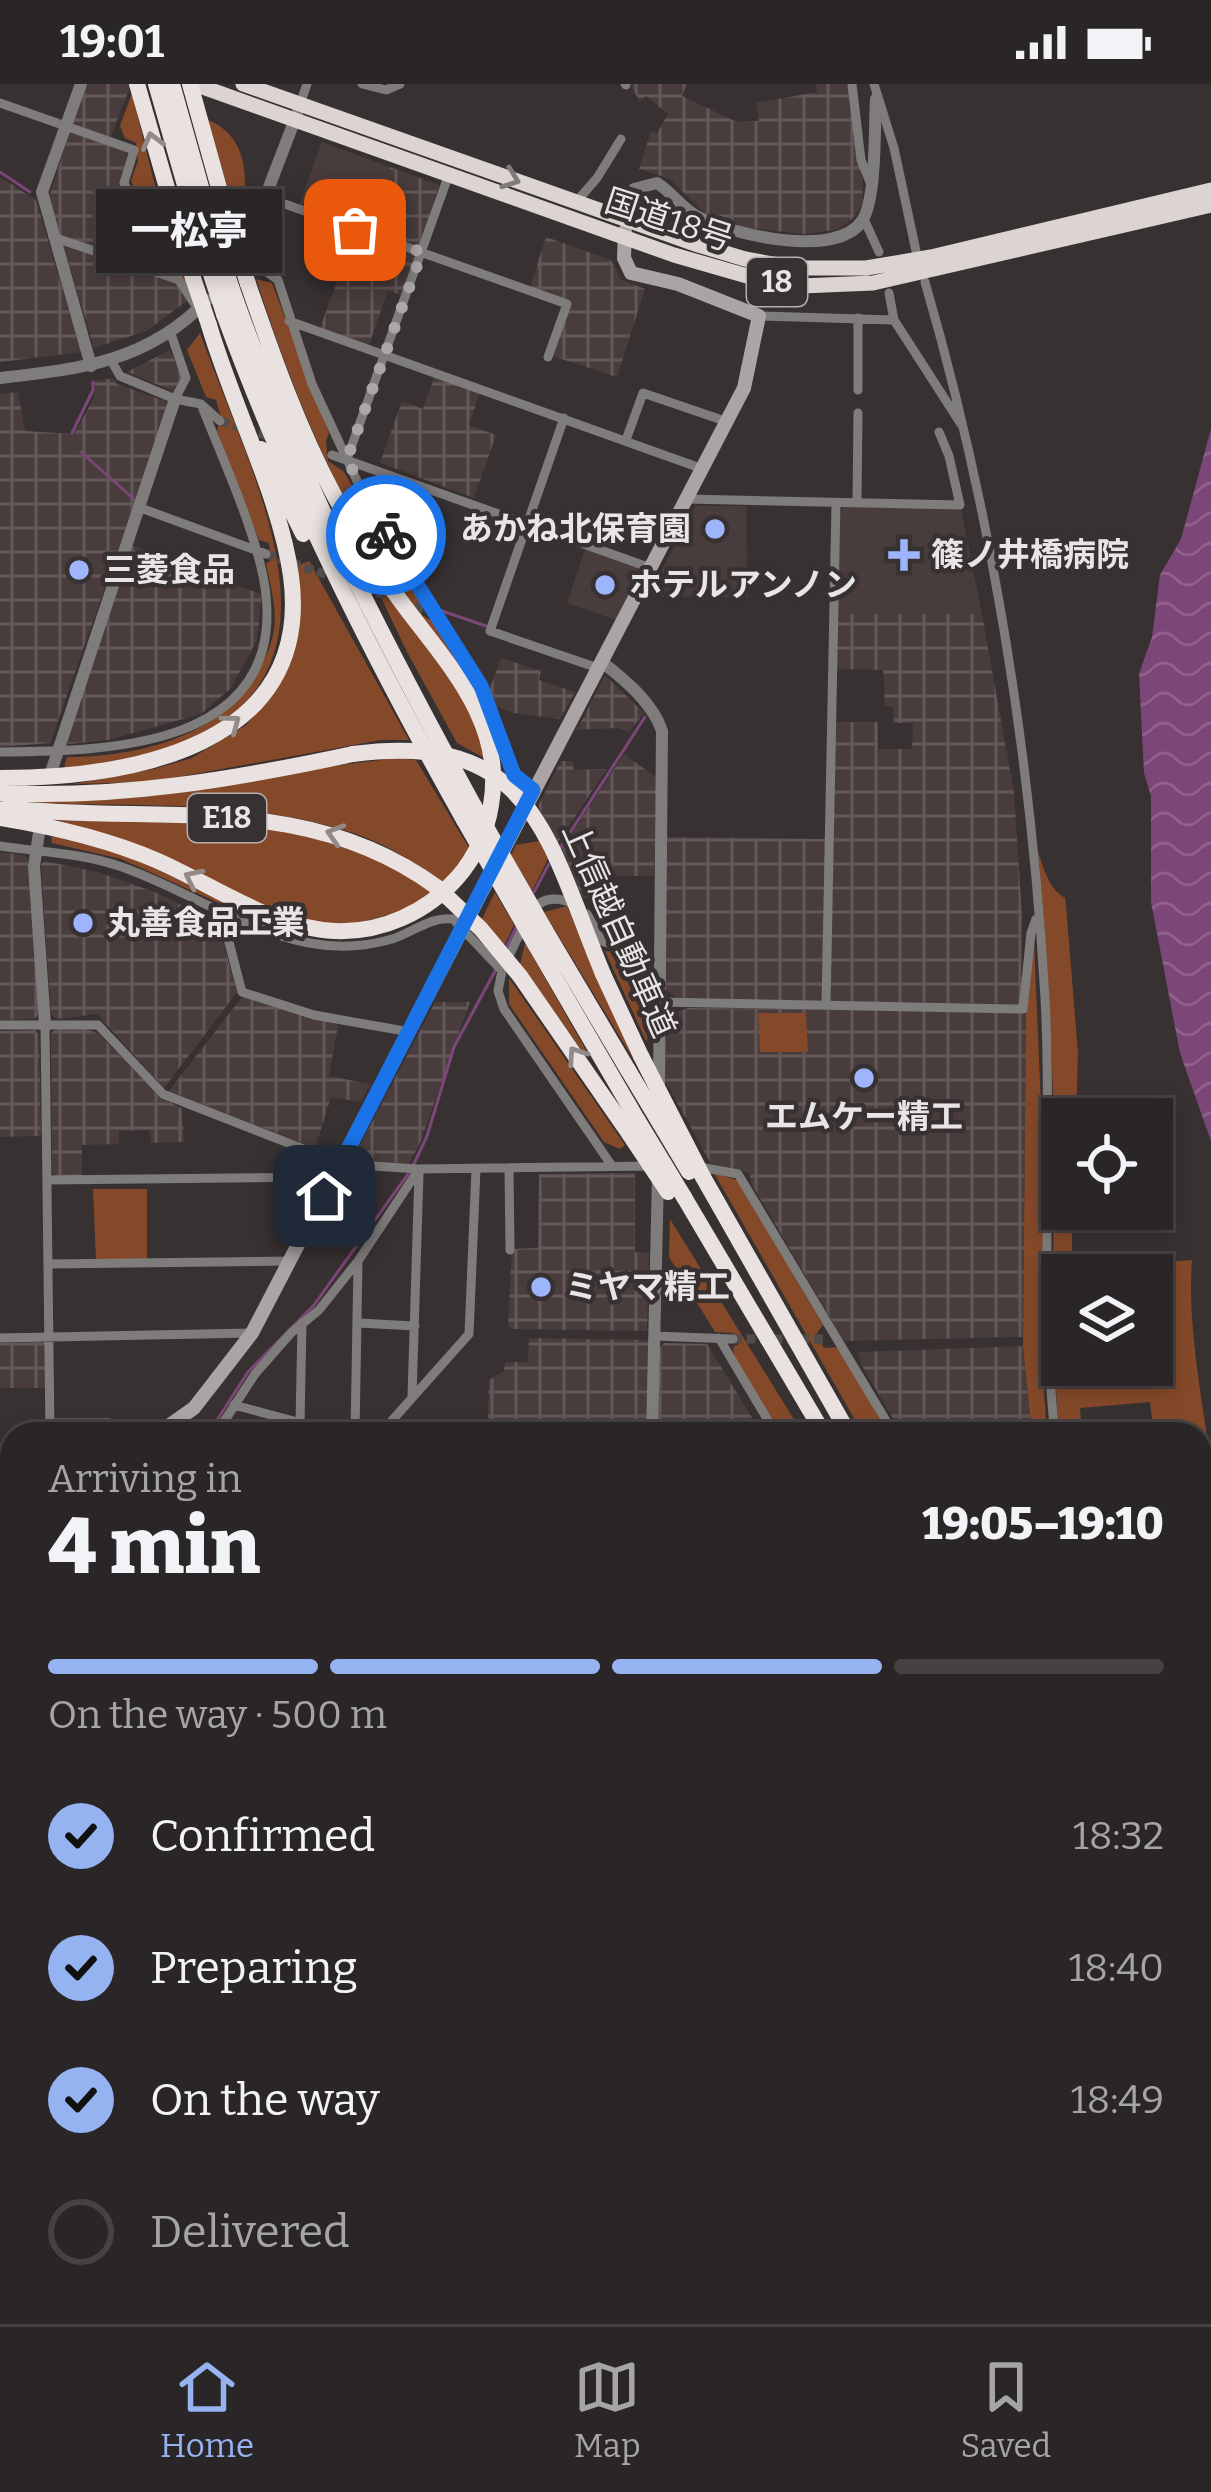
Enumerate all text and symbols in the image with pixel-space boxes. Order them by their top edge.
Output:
text: 19:01 [60,15,164,69]
one-way arrow [141,131,166,152]
one-way arrow [500,165,521,189]
pin [304,179,406,281]
street label: 国道18号 [600,181,738,259]
callout: 一松亭 [97,188,283,272]
icon: bag [322,197,388,263]
text: 一松亭 [130,208,248,254]
road number: 18 [747,258,807,306]
courier [326,475,446,595]
icon: bike [353,502,419,568]
place label: あかね北保育園 [460,509,691,549]
marker: あかね北保育園 [702,516,728,542]
place label: 篠ノ井橋病院 [931,535,1129,575]
marker: 篠ノ井橋病院 [888,539,920,571]
place label: 三菱食品 [103,550,235,590]
marker: 三菱食品 [66,557,92,583]
place label: ホテルアンノン [629,565,857,605]
marker: ホテルアンノン [592,572,618,598]
one-way arrow [219,716,240,738]
road number: E18 [188,794,266,842]
street label: 上信越自動車道 [554,816,684,1044]
one-way arrow [325,823,346,848]
one-way arrow [184,869,205,892]
place label: 丸善食品工業 [107,903,305,943]
marker: 丸善食品工業 [70,910,96,936]
one-way arrow [568,1046,590,1068]
marker: エムケー精工 [851,1065,877,1091]
place label: エムケー精工 [765,1097,963,1137]
map controls [1041,1098,1173,1386]
button: locate [1041,1098,1173,1230]
pin [273,1145,375,1247]
icon: home [291,1163,357,1229]
button: layers [1041,1254,1173,1386]
place label: ミヤマ精工 [565,1267,730,1307]
marker: ミヤマ精工 [528,1274,554,1300]
text: Arriving in [48,1456,242,1502]
text: 19:05–19:10 [922,1497,1164,1551]
text: 4 min [48,1500,260,1594]
text: On the way · 500 m [48,1692,387,1738]
icon: check [48,1803,114,1869]
text: Confirmed [150,1809,375,1863]
text: 18:32 [1073,1813,1164,1859]
icon: check [48,1935,114,2001]
text: Preparing [150,1941,358,1995]
text: 18:40 [1069,1945,1164,1991]
icon: check [48,2067,114,2133]
text: On the way [150,2073,380,2127]
text: 18:49 [1071,2077,1164,2123]
text: Delivered [150,2205,350,2259]
tab: Home [160,2354,254,2466]
tab: Map [574,2354,641,2466]
tab: Saved [960,2354,1051,2466]

